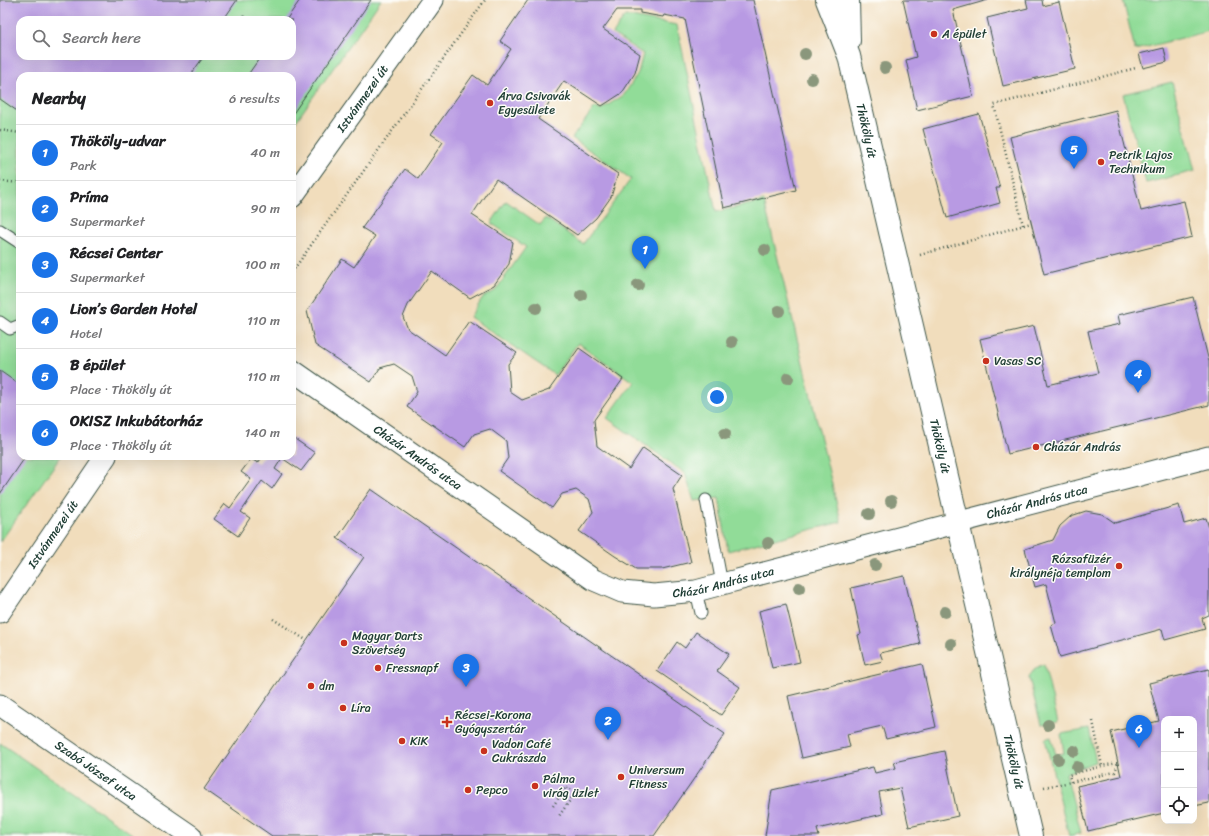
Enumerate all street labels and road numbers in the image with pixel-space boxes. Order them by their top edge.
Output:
street label: Istvánmezei út [330,60,394,138]
street label: Thököly út [849,101,884,161]
street label: Thököly út [923,417,957,476]
street label: Cházár András utca [369,419,467,497]
street label: Cházár András utca [984,478,1091,526]
street label: Istvánmezei út [21,495,84,574]
street label: Cházár András utca [672,560,777,604]
street label: Thököly út [997,732,1031,792]
street label: Szabó József utca [50,734,141,807]

